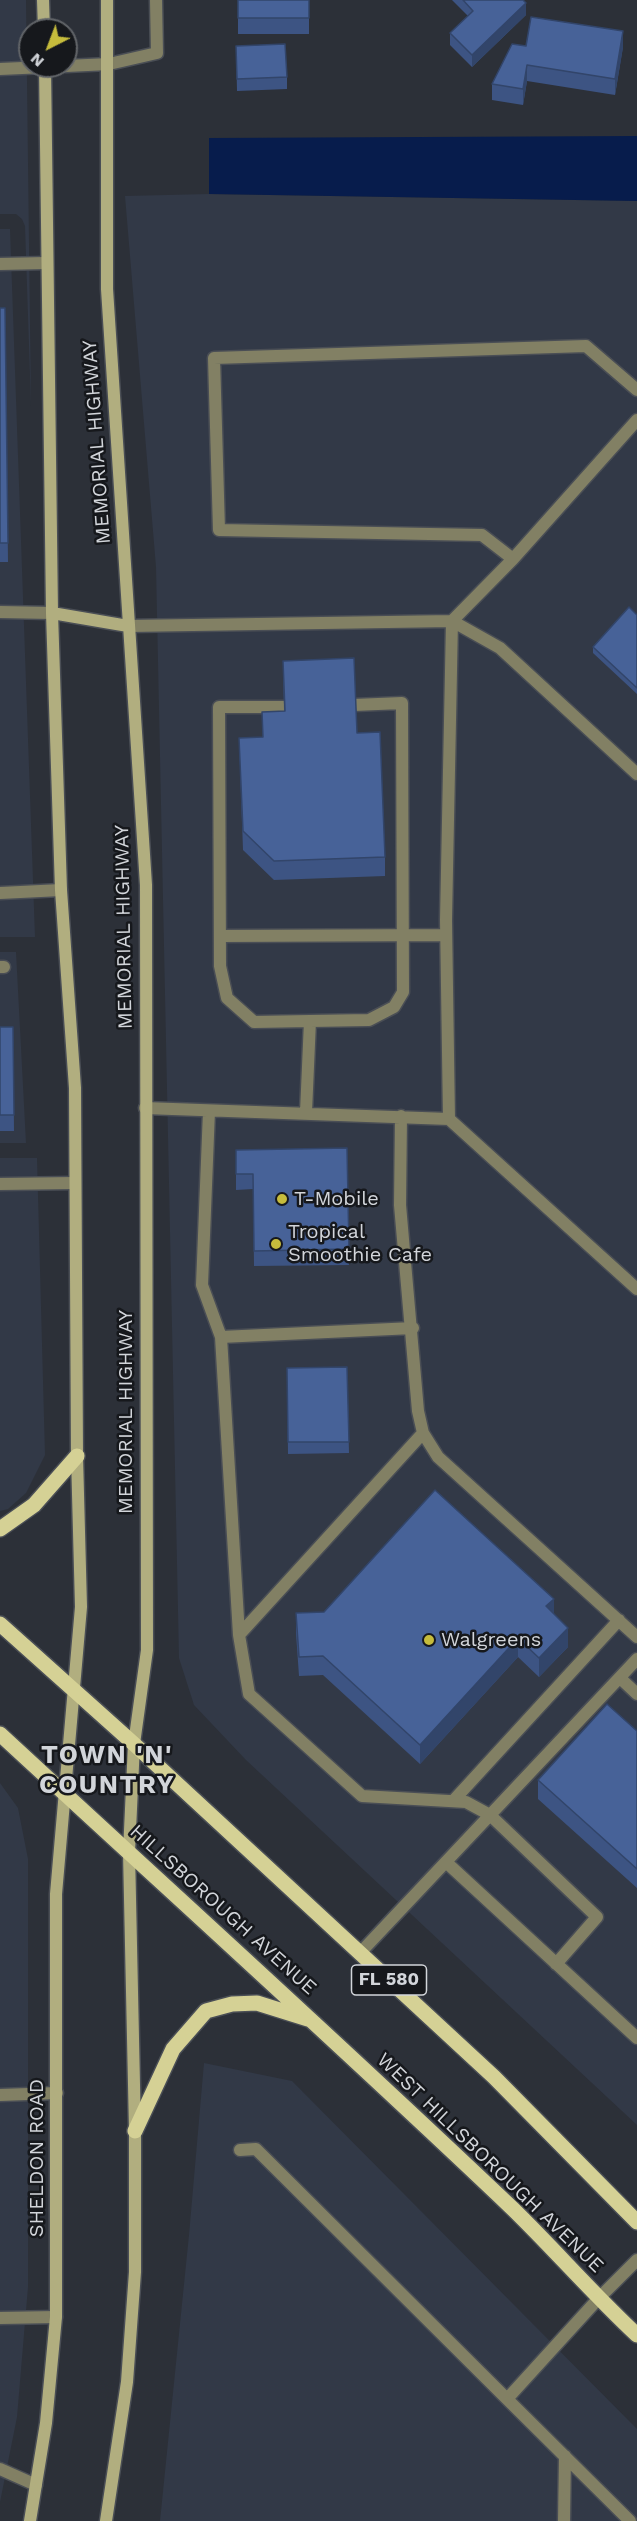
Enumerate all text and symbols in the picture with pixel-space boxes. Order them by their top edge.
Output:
north arrow [18,18,78,78]
text: N [26,49,48,71]
street label: MEMORIAL HIGHWAY [78,339,116,545]
street label: MEMORIAL HIGHWAY [110,825,138,1029]
place label: T-Mobile [294,1187,379,1211]
marker: T-Mobile [275,1192,289,1206]
place label: Tropical Smoothie Cafe [288,1220,432,1267]
marker: Tropical Smoothie Cafe [269,1237,283,1251]
street label: MEMORIAL HIGHWAY [114,1310,138,1514]
place label: Walgreens [441,1628,541,1652]
marker: Walgreens [422,1633,436,1647]
district label: TOWN 'N' COUNTRY [39,1739,175,1800]
street label: HILLSBOROUGH AVENUE [125,1820,321,2000]
road number: FL 580 [352,1965,426,1995]
street label: WEST HILLSBOROUGH AVENUE [372,2048,608,2278]
street label: SHELDON ROAD [25,2079,49,2237]

